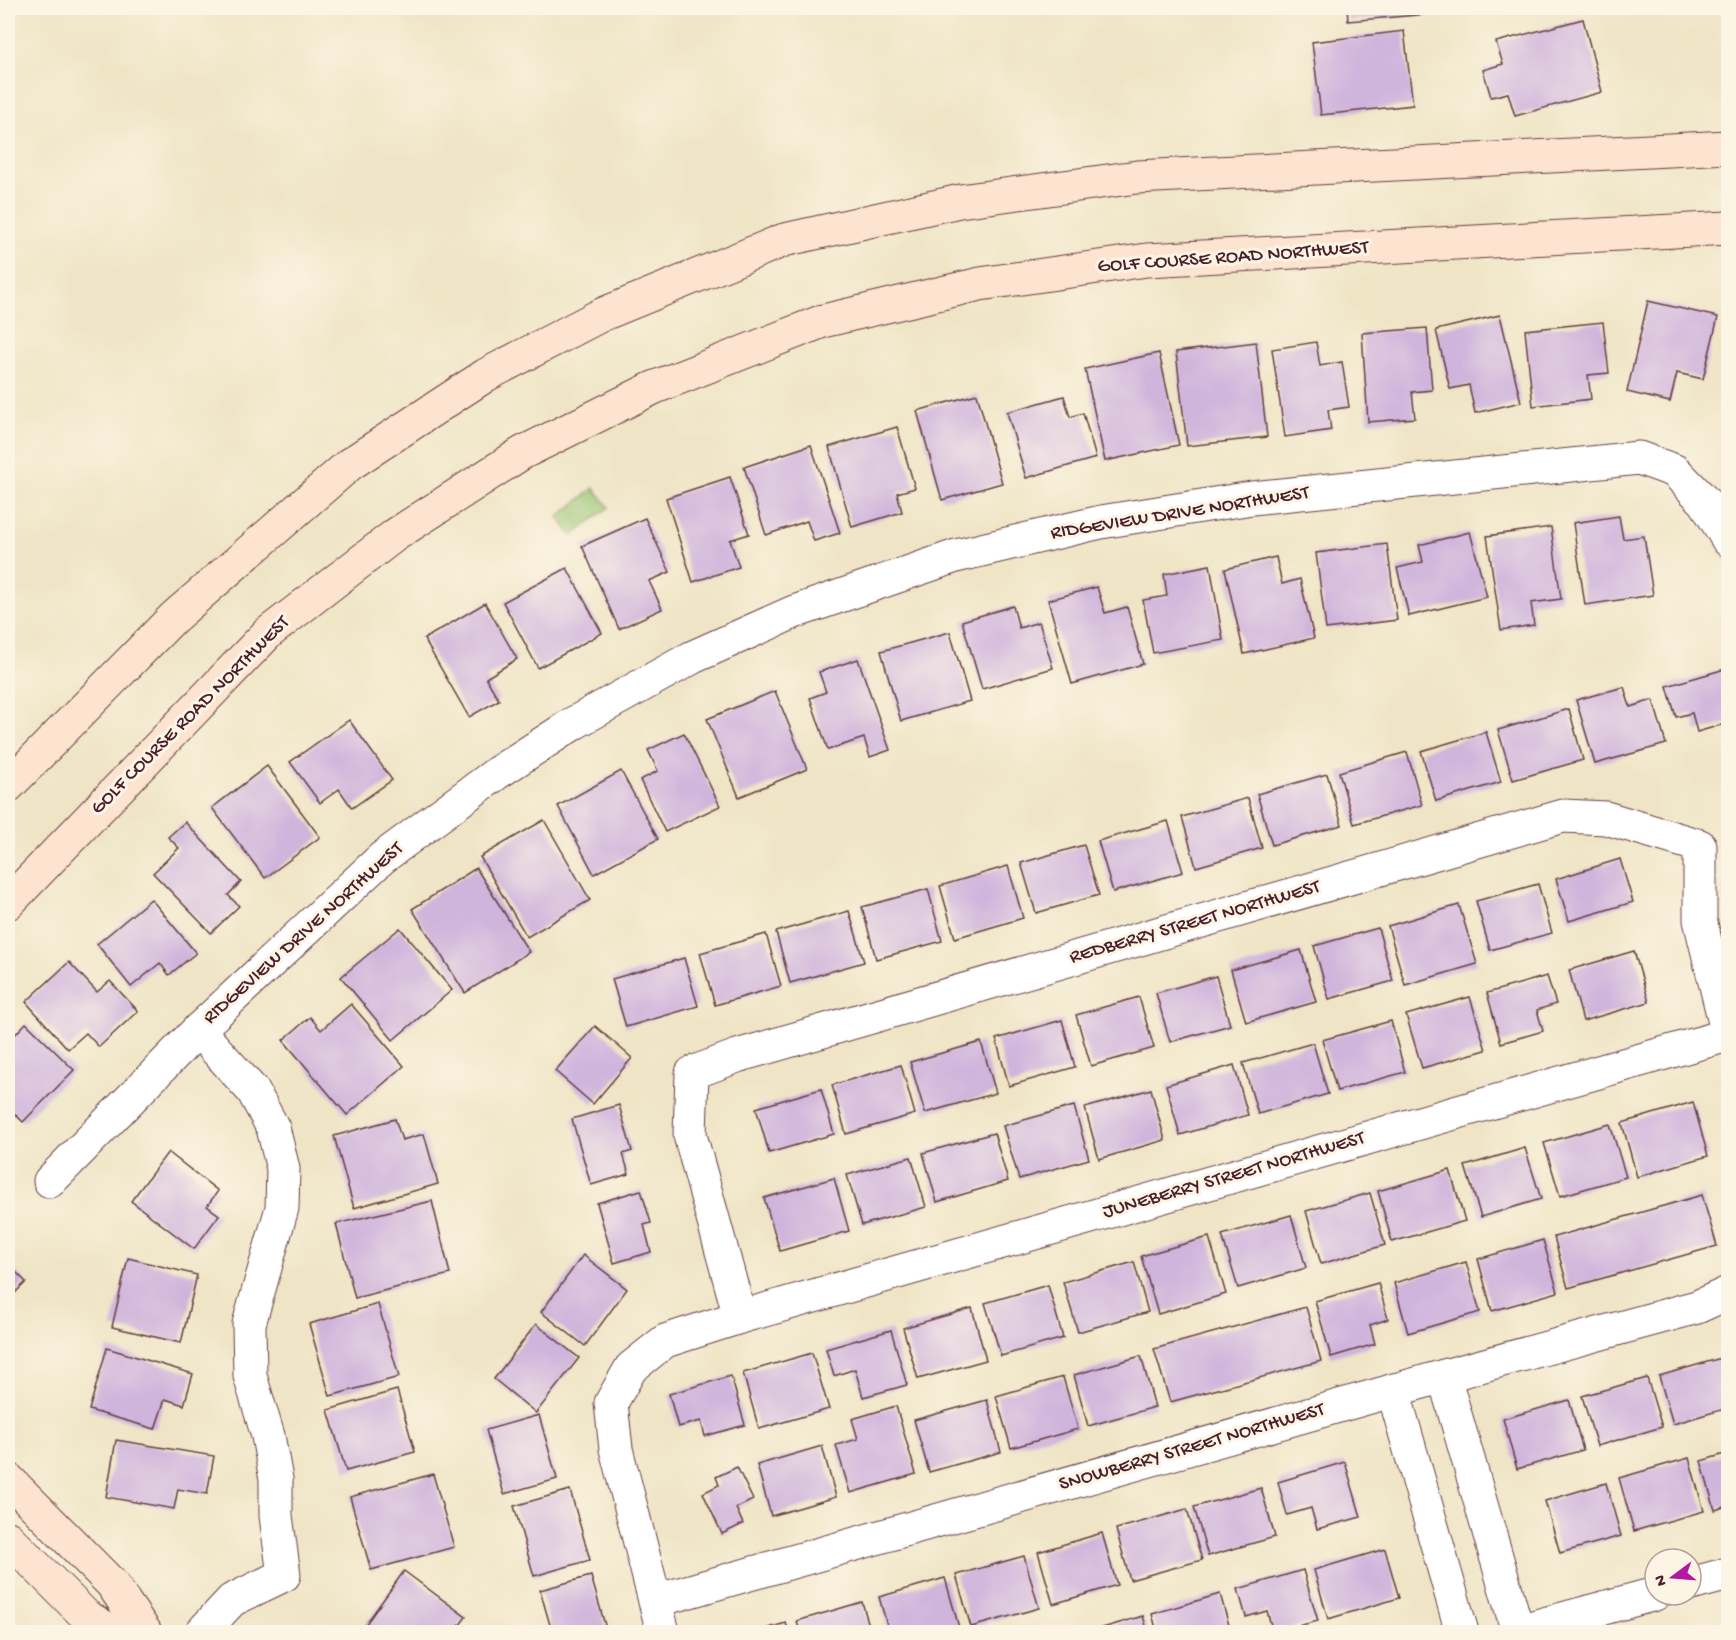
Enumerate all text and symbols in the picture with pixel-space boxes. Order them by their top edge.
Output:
street label: GOLF COURSE ROAD NORTHWEST [1097,237,1371,279]
street label: RIDGEVIEW DRIVE NORTHWEST [1049,482,1312,546]
street label: GOLF COURSE ROAD NORTHWEST [87,611,296,820]
street label: RIDGEVIEW DRIVE NORTHWEST [199,837,410,1030]
street label: REDBERRY STREET NORTHWEST [1067,876,1324,970]
street label: JUNEBERRY STREET NORTHWEST [1100,1127,1369,1224]
street label: SNOWBERRY STREET NORTHWEST [1057,1399,1329,1497]
north arrow [1643,1547,1703,1607]
text: N [1651,1572,1673,1588]

